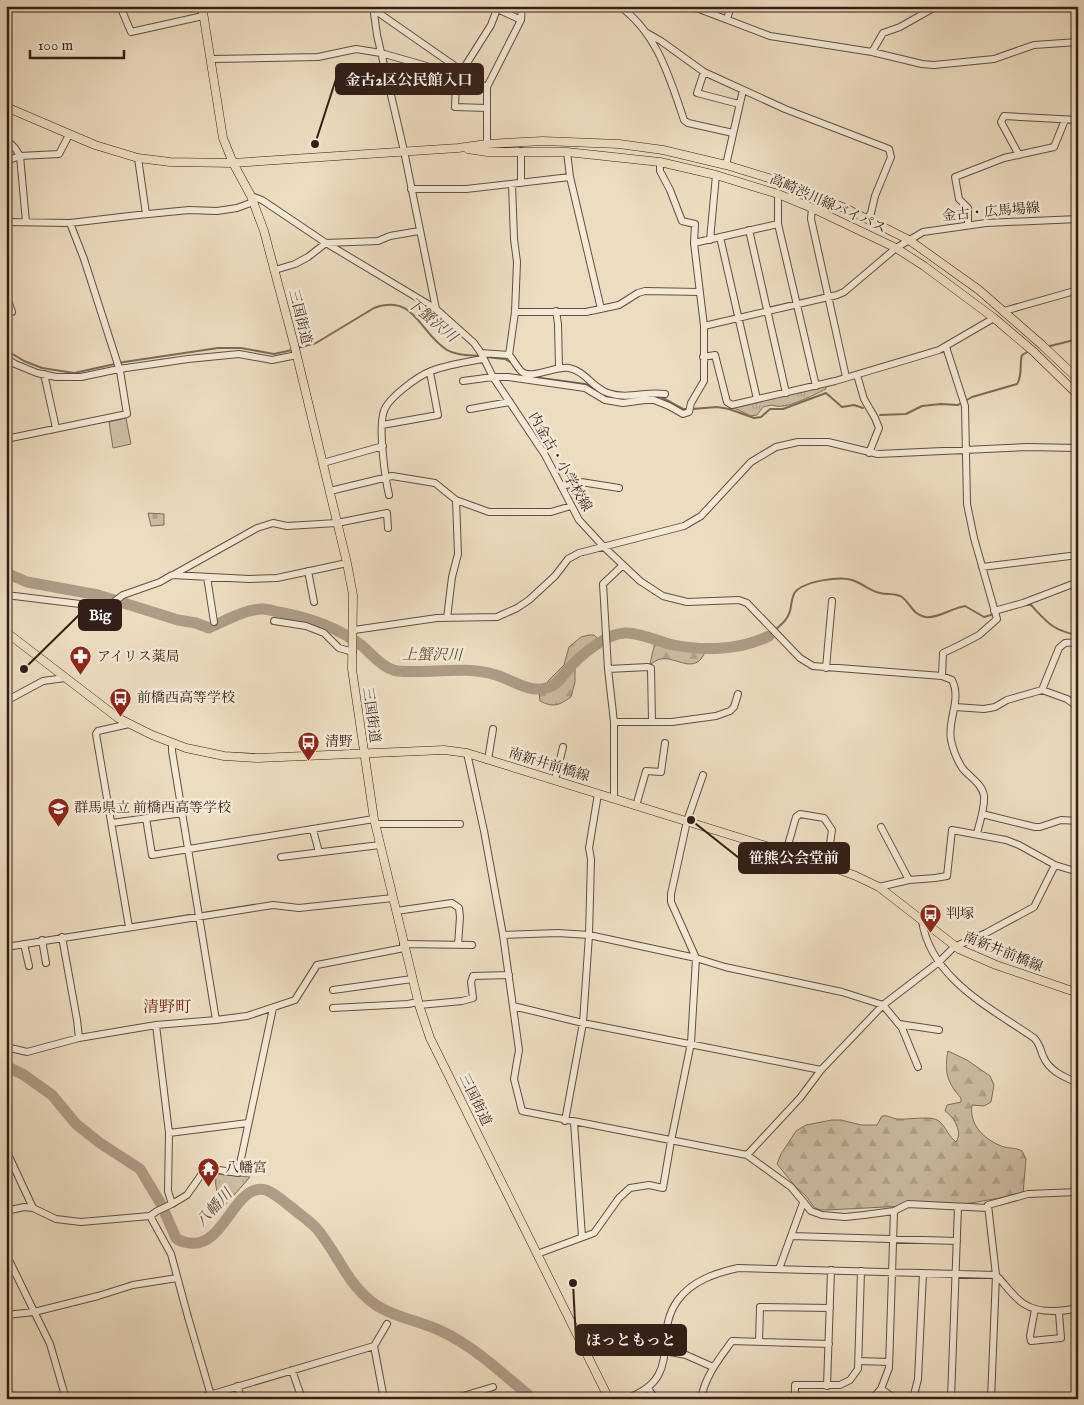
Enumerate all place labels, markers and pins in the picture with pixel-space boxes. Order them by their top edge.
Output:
callout: 金古2区公民館入口 [336,64,483,94]
callout: Big [79,600,121,630]
pharmacy icon: アイリス薬局 [69,645,93,676]
place label: アイリス薬局 [97,648,179,666]
bus stop icon: 前橋西高等学校 [109,686,133,717]
place label: 前橋西高等学校 [137,689,235,707]
bus stop icon: 清野 [297,730,321,761]
place label: 清野 [325,733,353,751]
school or university icon: 群馬県立 前橋西高等学校 [46,796,70,827]
place label: 群馬県立 前橋西高等学校 [74,799,231,817]
callout: 笹熊公会堂前 [739,843,849,873]
bus stop icon: 判塚 [918,902,942,933]
place label: 判塚 [946,905,974,923]
temple icon: 八幡宮 [197,1156,221,1187]
place label: 八幡宮 [225,1159,267,1177]
callout: ほっともっと [576,1325,686,1355]

